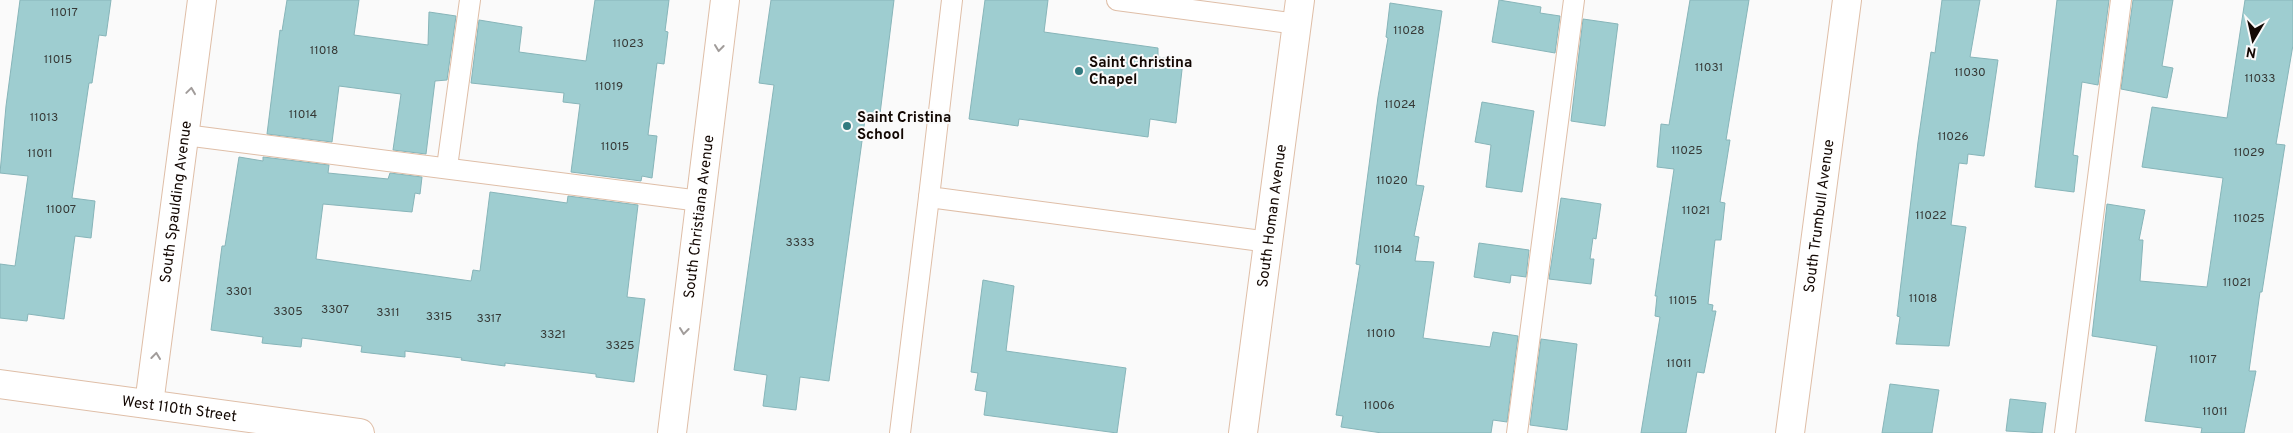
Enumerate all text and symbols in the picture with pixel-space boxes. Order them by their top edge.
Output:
house number: 11017 [50,5,78,21]
north arrow [2228,15,2278,65]
house number: 11028 [1393,23,1425,39]
house number: 11023 [612,36,644,52]
text: N [2245,42,2258,61]
house number: 11018 [310,43,338,59]
one-way arrow [714,45,725,53]
house number: 11015 [44,52,72,68]
place label: Saint Christina Chapel [1089,54,1192,90]
house number: 11031 [1695,60,1723,76]
marker: Saint Christina Chapel [1073,65,1085,77]
house number: 11030 [1954,65,1986,81]
house number: 11033 [2244,71,2276,87]
house number: 11019 [595,79,623,95]
one-way arrow [185,86,195,95]
house number: 11024 [1384,97,1416,113]
house number: 11014 [289,107,317,123]
place label: Saint Cristina School [857,109,951,145]
house number: 11013 [30,110,58,126]
street label: South Spaulding Avenue [157,120,197,284]
marker: Saint Cristina School [841,120,853,132]
house number: 11026 [1937,129,1969,145]
street label: South Christiana Avenue [681,134,719,300]
street label: South Trumbull Avenue [1801,138,1840,294]
house number: 11015 [601,139,629,155]
street label: South Homan Avenue [1254,143,1292,289]
house number: 11025 [1671,143,1703,159]
house number: 11029 [2233,145,2265,161]
house number: 11011 [27,146,53,162]
house number: 11020 [1376,173,1408,189]
house number: 11007 [46,202,76,218]
house number: 11021 [1682,203,1710,219]
house number: 11022 [1915,208,1947,224]
house number: 11025 [2233,211,2265,227]
house number: 3333 [786,235,814,251]
house number: 11014 [1374,242,1402,258]
house number: 11021 [2223,275,2251,291]
house number: 3301 [226,284,252,300]
house number: 11018 [1909,291,1937,307]
house number: 11015 [1669,293,1697,309]
house number: 3307 [321,302,349,318]
house number: 3305 [273,304,303,320]
house number: 3311 [376,305,400,321]
house number: 3315 [426,309,452,325]
house number: 3317 [476,311,502,327]
house number: 11010 [1367,326,1395,342]
house number: 3321 [540,327,566,343]
one-way arrow [679,328,690,336]
house number: 3325 [605,338,635,354]
one-way arrow [150,352,160,360]
house number: 11017 [2189,352,2217,368]
house number: 11011 [1666,356,1692,372]
street label: West 110th Street [120,393,238,427]
house number: 11006 [1363,398,1395,414]
house number: 11011 [2202,404,2228,420]

